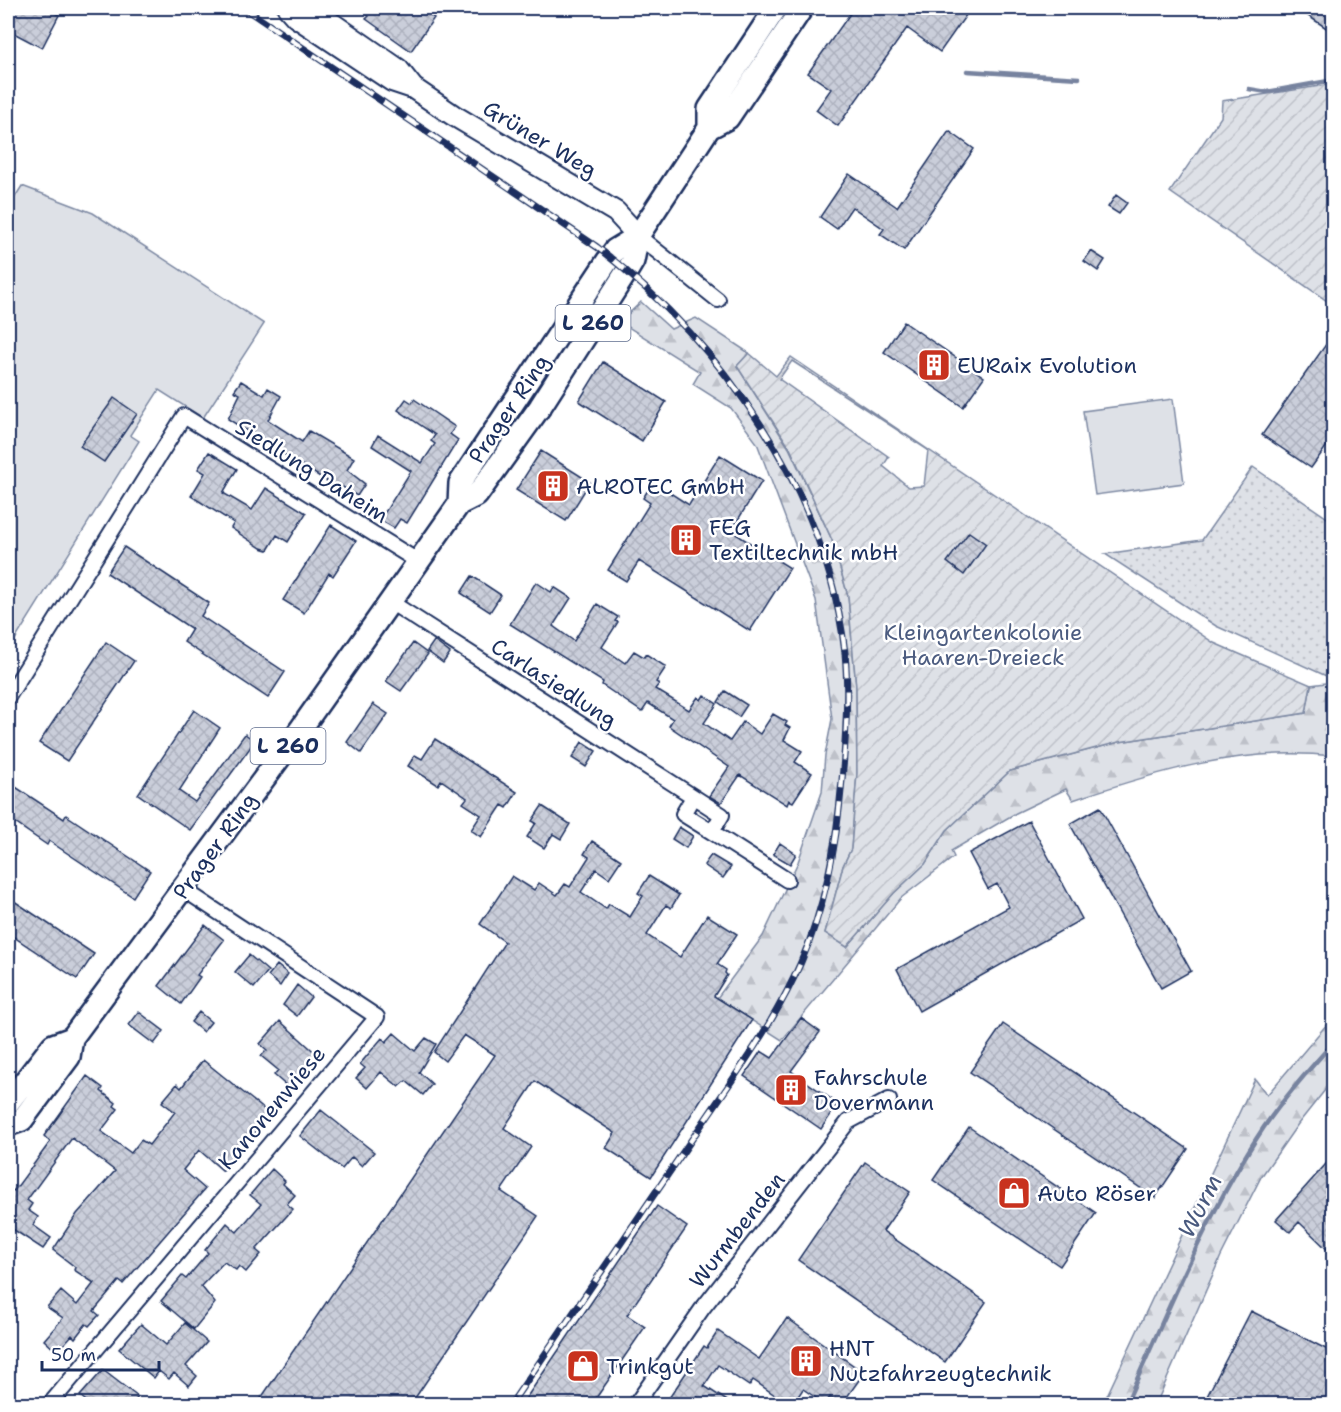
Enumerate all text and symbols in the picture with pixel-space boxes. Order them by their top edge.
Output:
street label: Grüner Weg [478,94,602,184]
road number: L 260 [556,305,630,341]
building icon: EURaix Evolution [916,347,952,383]
street label: Prager Ring [462,349,556,469]
place label: EURaix Evolution [957,351,1137,380]
street label: Siedlung Daheim [230,412,394,530]
building icon: ALROTEC GmbH [535,468,571,504]
place label: ALROTEC GmbH [576,472,745,501]
place label: FEG Textiltechnik mbH [709,513,898,567]
building icon: FEG Textiltechnik mbH [668,522,704,558]
park label: Kleingartenkolonie Haaren-Dreieck [884,618,1082,672]
street label: Carlasiedlung [486,631,622,735]
road number: L 260 [250,728,326,764]
street label: Prager Ring [166,787,264,905]
street label: Kanonenwiese [212,1040,332,1176]
place label: Fahrschule Dovermann [814,1063,934,1117]
building icon: Fahrschule Dovermann [773,1072,809,1108]
street label: Wurmbenden [683,1166,791,1294]
water label: Wurm [1170,1169,1230,1243]
shop icon: Auto Röser [996,1175,1032,1211]
place label: Auto Röser [1037,1179,1156,1208]
scale bar [42,1334,159,1372]
place label: HNT Nutzfahrzeugtechnik [829,1334,1052,1388]
text: 50 m [51,1343,96,1367]
building icon: HNT Nutzfahrzeugtechnik [788,1343,824,1379]
shop icon: Trinkgut [565,1348,601,1384]
place label: Trinkgut [606,1352,694,1381]

